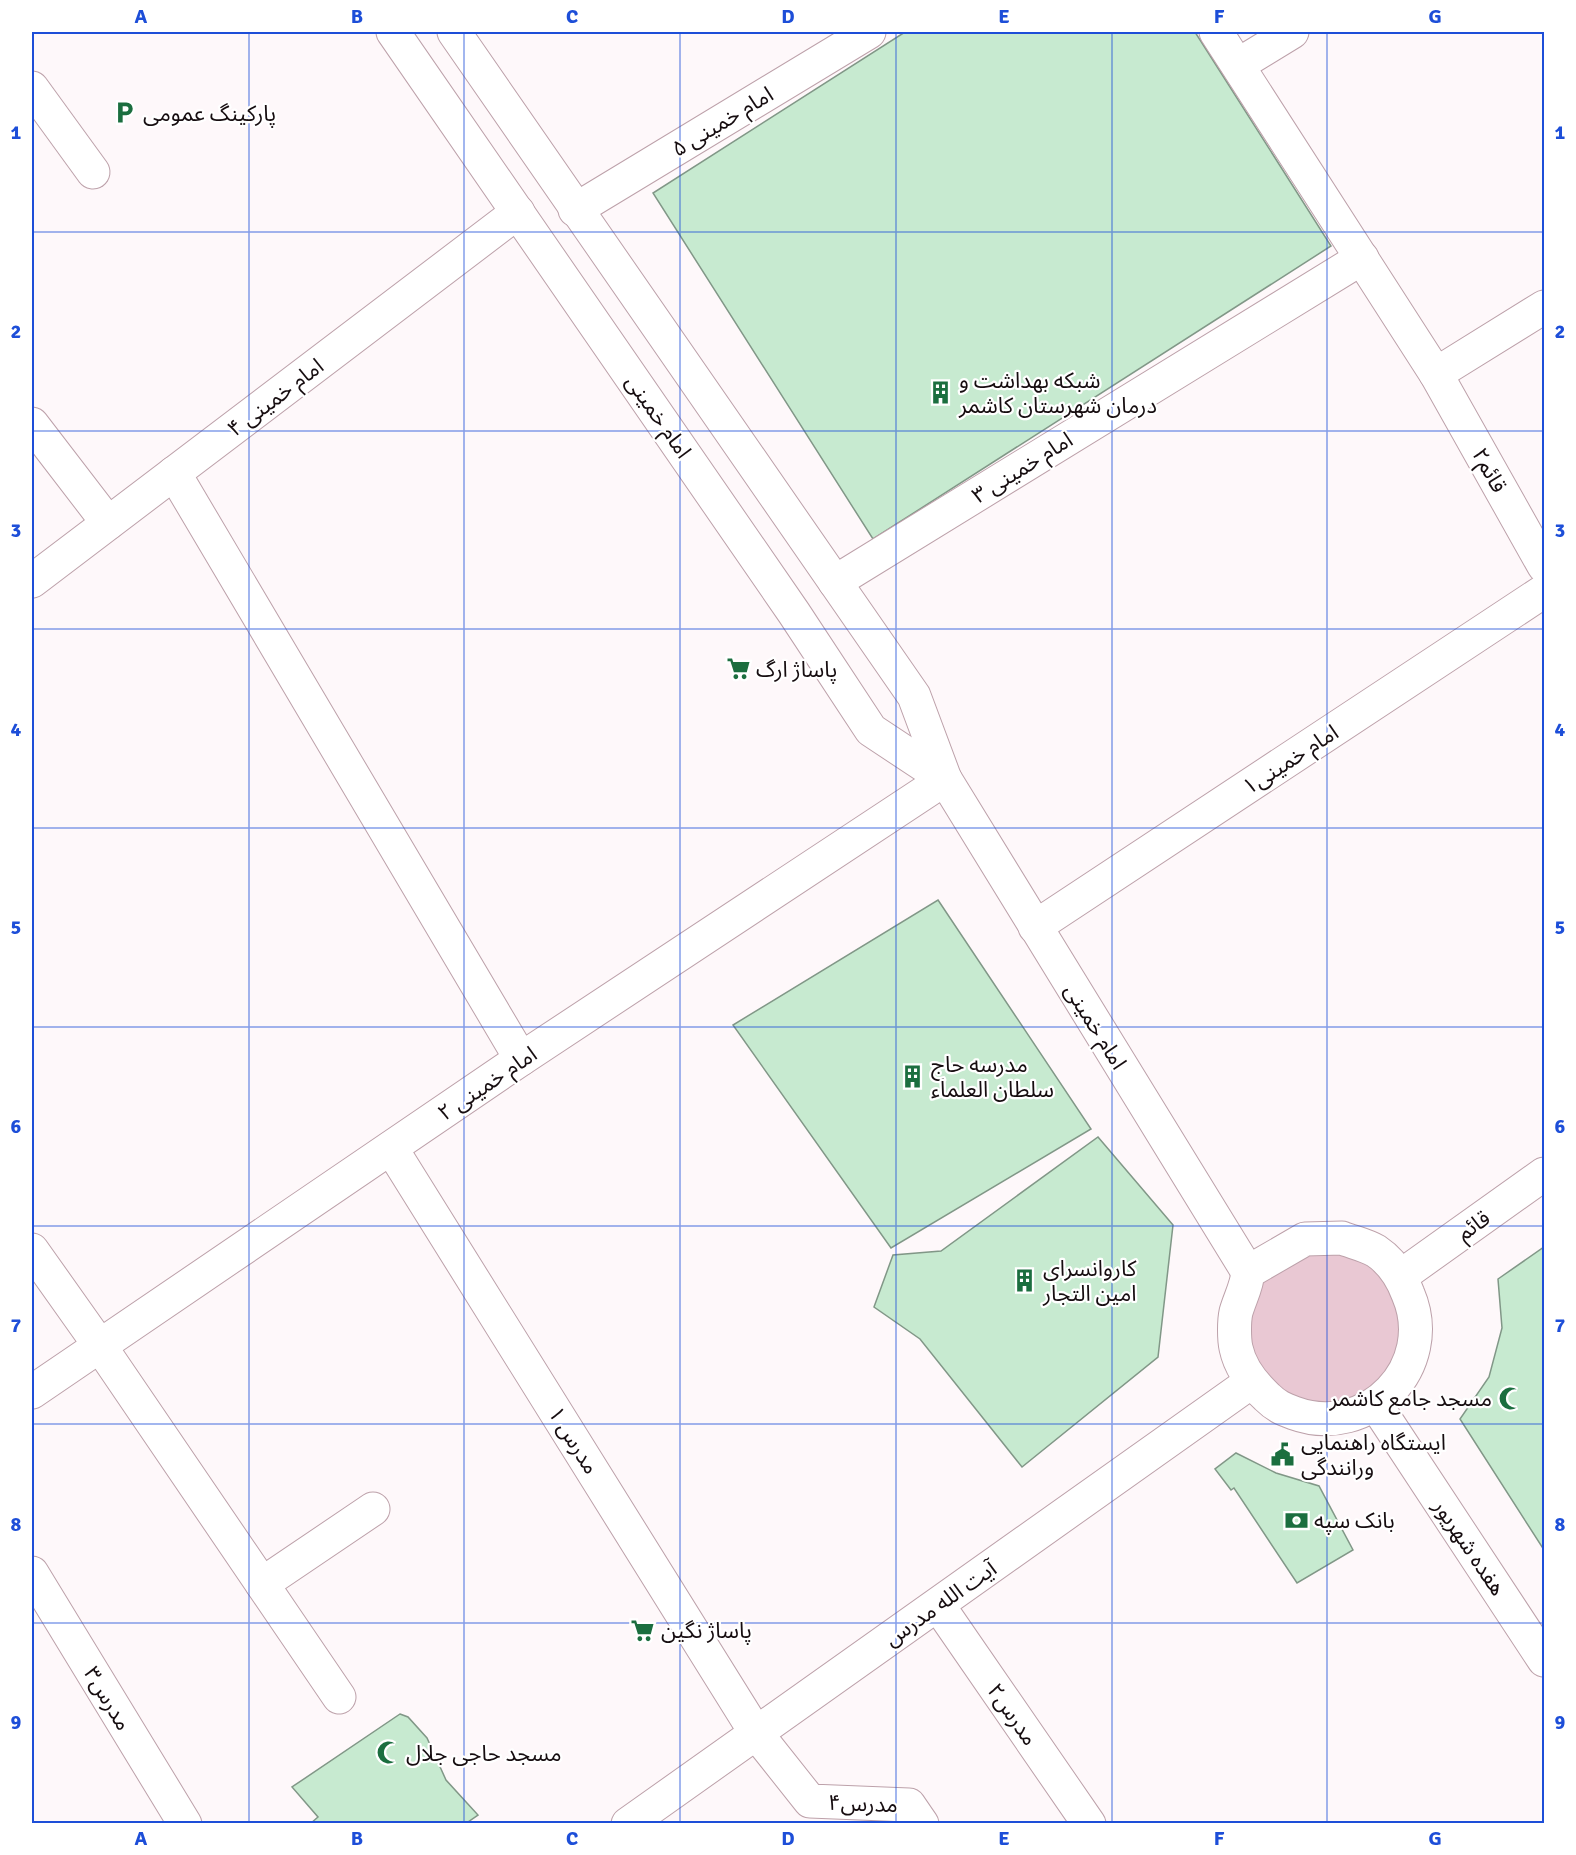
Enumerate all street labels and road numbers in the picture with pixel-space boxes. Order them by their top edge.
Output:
street label: امام خمینی ۵ [667,81,780,165]
street label: امام خمینی ۴ [222,352,331,445]
street label: امام خمینی [617,369,697,465]
street label: امام خمینی ۳ [967,426,1079,512]
street label: قائم۲ [1464,443,1513,499]
street label: امام خمینی۱ [1237,718,1345,803]
street label: امام خمینی [1056,978,1133,1076]
street label: امام خمینی ۲ [433,1040,544,1129]
street label: قائم [1451,1204,1497,1249]
street label: مدرس ۱ [542,1401,605,1479]
street label: هفده شهریور [1427,1493,1512,1601]
street label: آیت الله مدرس [879,1554,1003,1652]
street label: مدرس۳ [78,1661,137,1735]
street label: مدرس۲ [981,1678,1044,1751]
street label: مدرس۴ [828,1789,898,1818]

